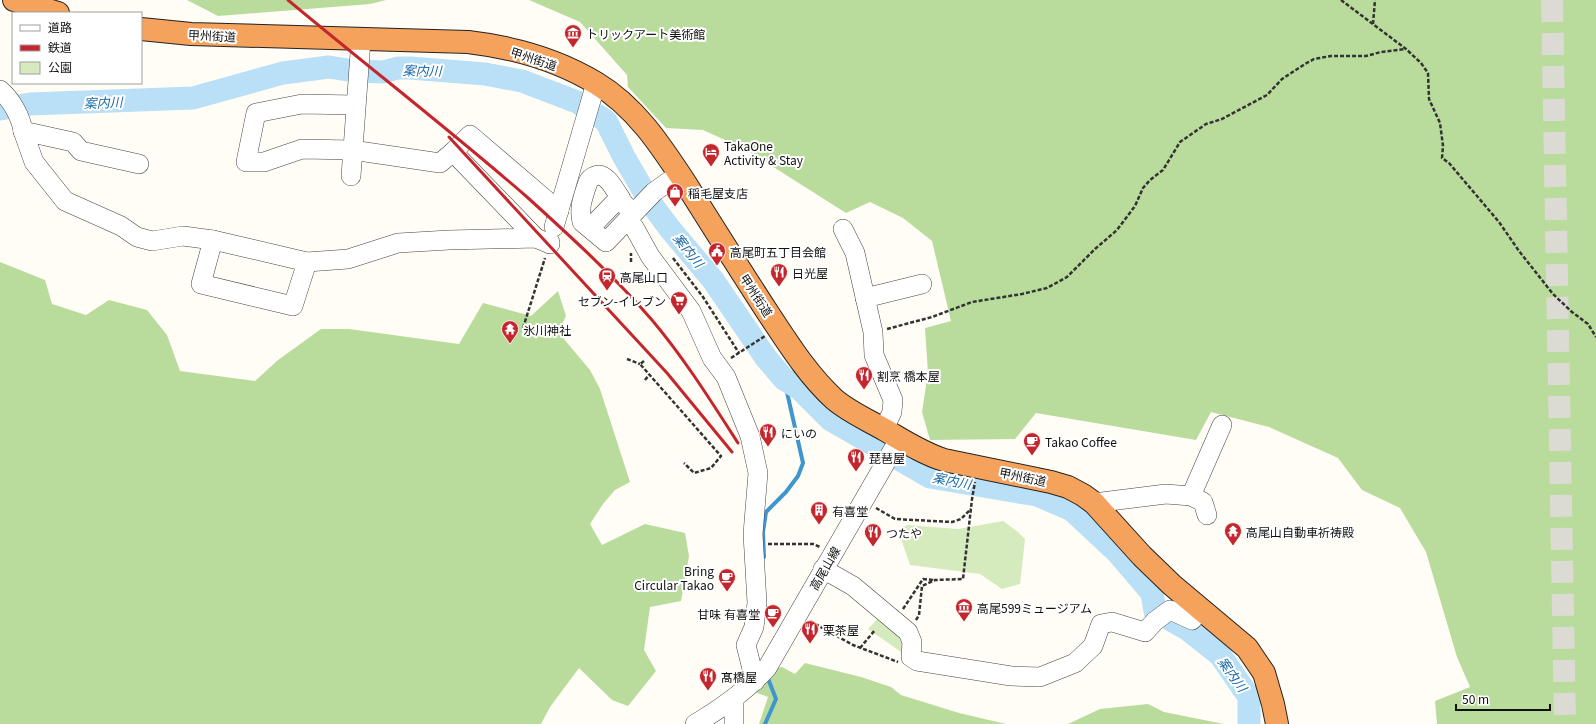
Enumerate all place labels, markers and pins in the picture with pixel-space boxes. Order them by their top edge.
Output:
museum icon: トリックアート美術館 [563,23,583,48]
place label: トリックアート美術館 [586,25,705,42]
place label: TakaOne Activity & Stay [724,137,804,168]
hotel icon: TakaOne Activity & Stay [701,142,721,167]
shop icon: 稲毛屋支店 [665,182,685,207]
place label: 稲毛屋支店 [688,184,748,201]
public building icon: 高尾町五丁目会館 [707,241,727,266]
place label: 高尾町五丁目会館 [730,243,826,260]
restaurant icon: 日光屋 [769,262,789,287]
place label: 日光屋 [792,264,828,281]
station icon: 高尾山口 [597,266,617,291]
place label: 高尾山口 [620,268,668,285]
supermarket icon: セブン-イレブン [669,290,689,315]
place label: セブン-イレブン [578,292,666,309]
temple icon: 氷川神社 [500,319,520,344]
place label: 氷川神社 [523,321,571,338]
restaurant icon: 割烹 橋本屋 [854,365,874,390]
place label: 割烹 橋本屋 [877,367,940,384]
restaurant icon: にいの [758,422,778,447]
place label: にいの [781,424,817,441]
cafe icon: Takao Coffee [1022,431,1042,456]
place label: Takao Coffee [1045,433,1117,450]
restaurant icon: 琵琶屋 [846,447,866,472]
place label: 琵琶屋 [869,449,905,466]
building icon: 有喜堂 [809,500,829,525]
place label: 有喜堂 [832,502,868,519]
temple icon: 高尾山自動車祈祷殿 [1223,521,1243,546]
restaurant icon: つたや [863,522,883,547]
place label: 高尾山自動車祈祷殿 [1246,523,1354,540]
place label: つたや [886,524,922,541]
place label: Bring Circular Takao [634,562,714,593]
cafe icon: Bring Circular Takao [717,567,737,592]
museum icon: 高尾599ミュージアム [954,597,974,622]
place label: 高尾599ミュージアム [977,599,1092,616]
cafe icon: 甘味 有喜堂 [763,603,783,628]
place label: 甘味 有喜堂 [697,605,760,622]
restaurant icon: 栗茶屋 [800,619,820,644]
place label: 栗茶屋 [823,621,859,638]
restaurant icon: 髙橋屋 [698,666,718,691]
place label: 髙橋屋 [721,668,757,685]

